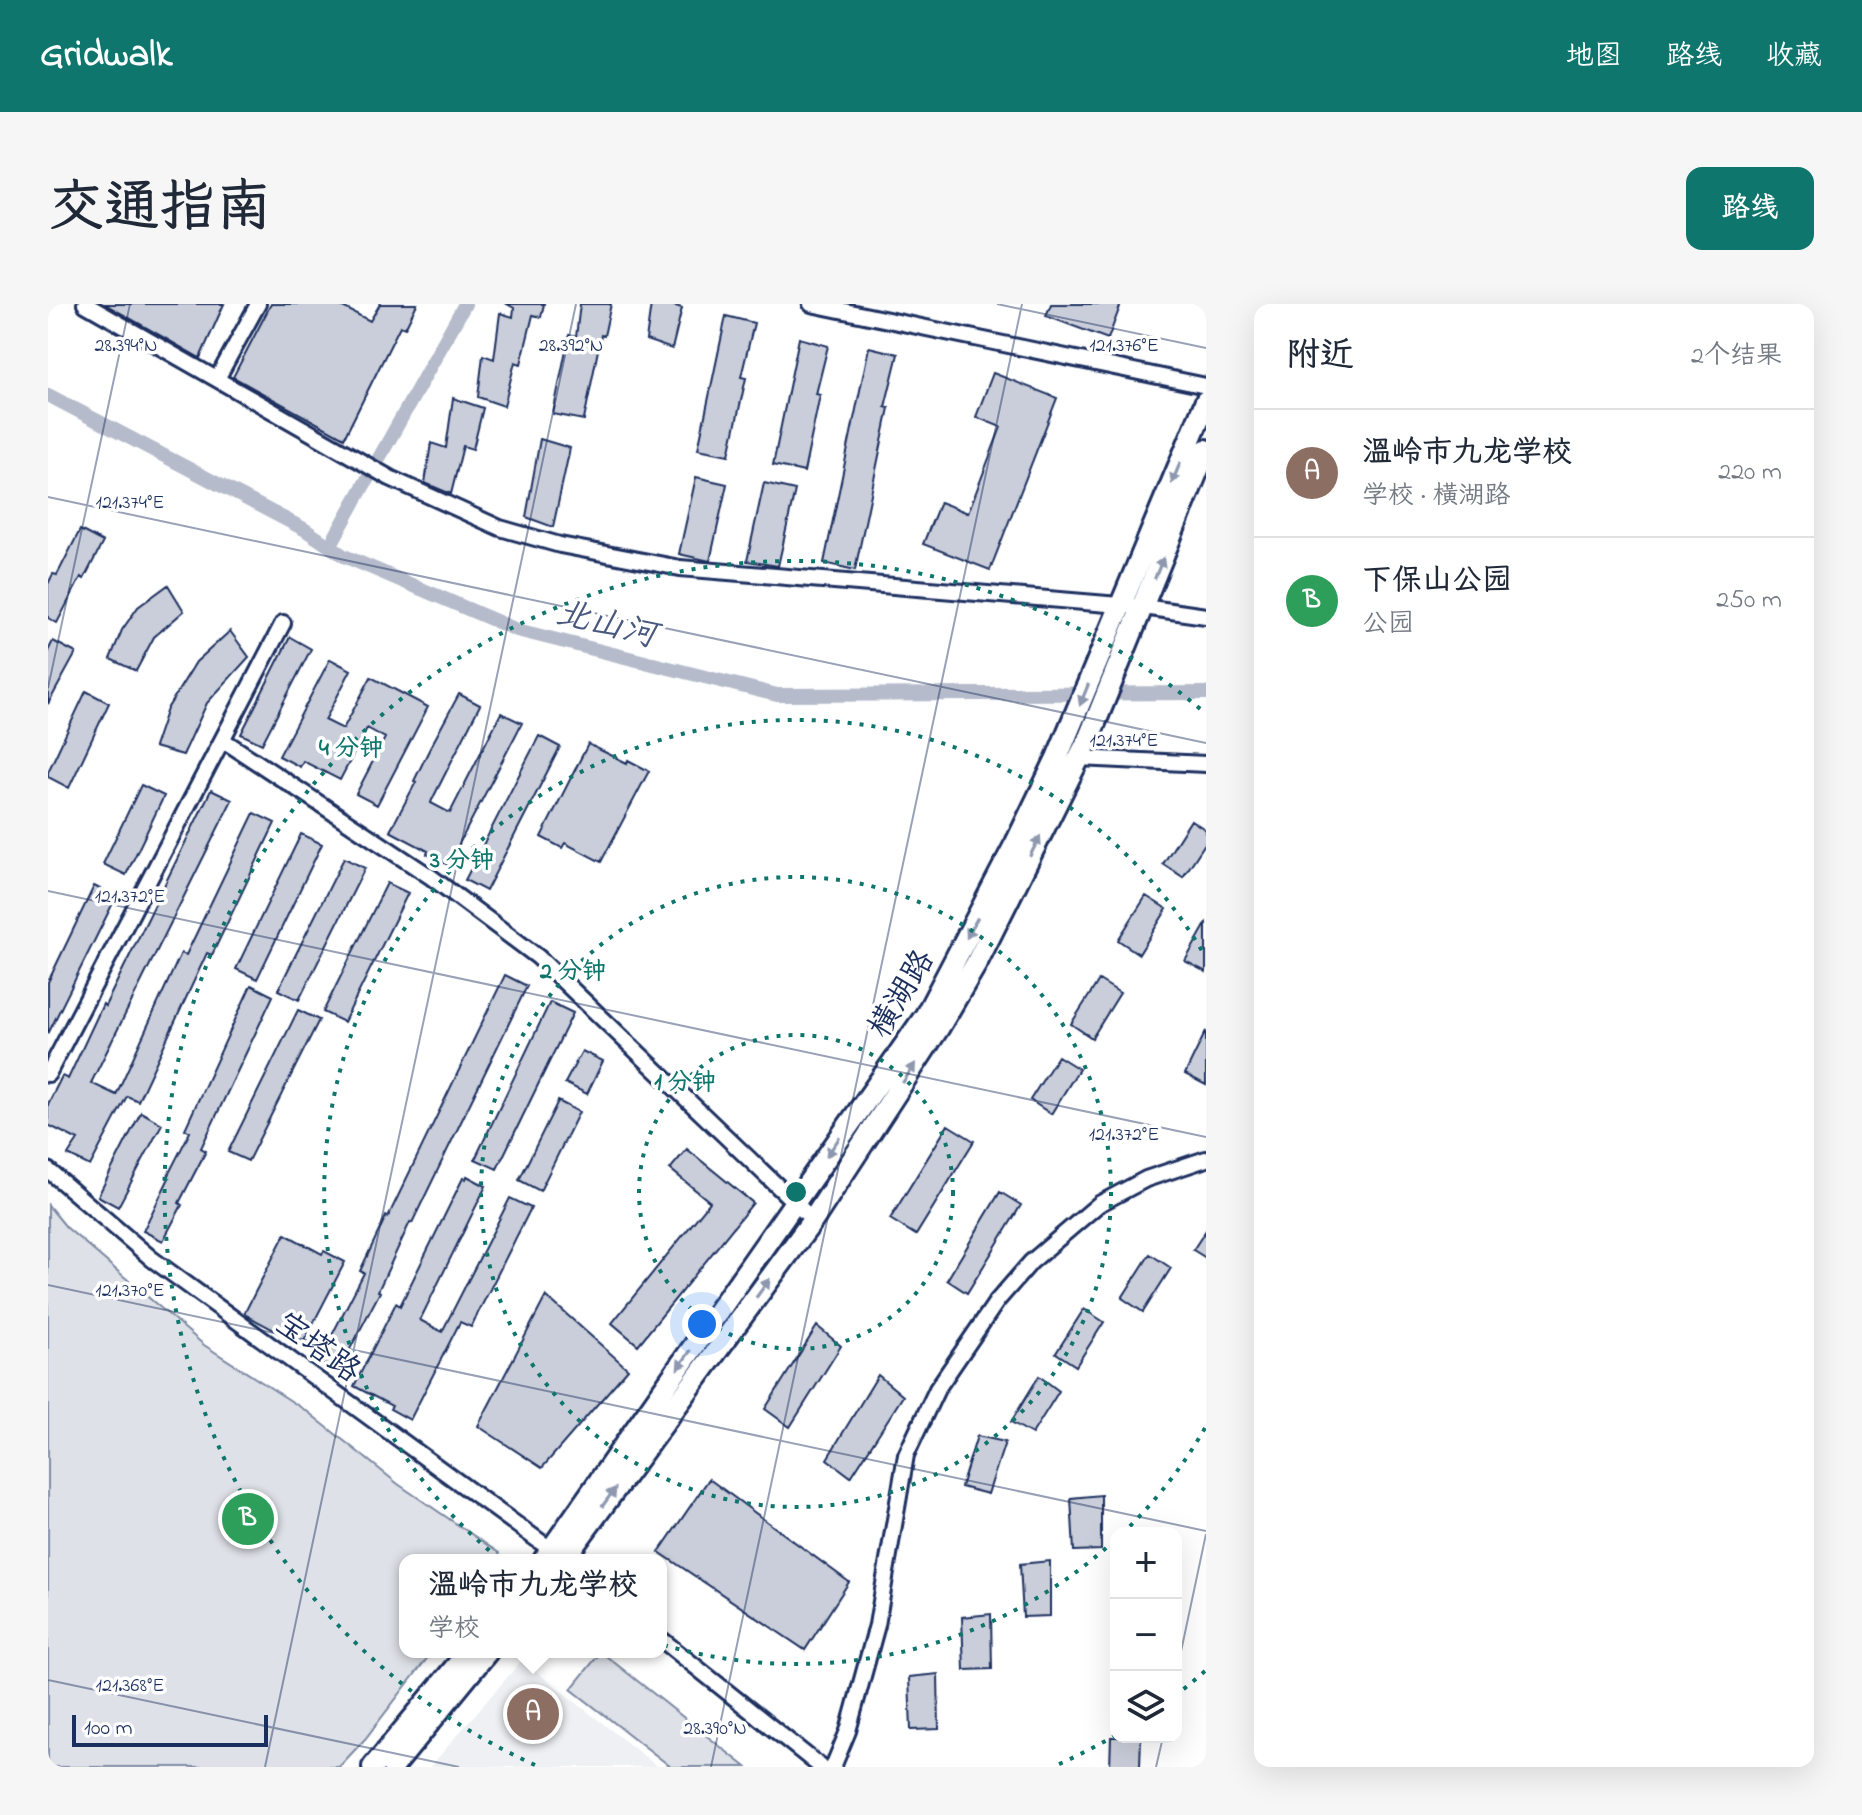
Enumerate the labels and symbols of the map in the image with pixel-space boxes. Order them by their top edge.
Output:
text: 28.394°N [95,332,157,361]
text: 28.392°N [539,332,603,361]
text: 121.376°E [1089,332,1159,361]
one-way arrow [1170,461,1183,485]
text: 121.374°E [96,489,164,518]
one-way arrow [1153,556,1166,580]
water label: 北山河 [550,589,666,664]
one-way arrow [1077,683,1090,707]
text: 121.374°E [1090,727,1158,756]
text: 4 分钟 [319,732,383,767]
one-way arrow [1028,834,1042,857]
text: 3 分钟 [429,844,494,879]
text: 121.372°E [95,883,165,912]
one-way arrow [966,917,980,939]
street label: 横湖路 [858,942,948,1048]
text: 2 分钟 [539,955,606,990]
one-way arrow [902,1062,917,1083]
text: 1 分钟 [654,1066,716,1101]
text: 121.372°E [1089,1121,1159,1150]
one-way arrow [826,1137,841,1158]
centre of rings [782,1178,810,1206]
text: 121.370°E [95,1277,165,1306]
one-way arrow [755,1278,771,1298]
street label: 宝塔路 [264,1302,370,1396]
your location [682,1304,722,1344]
one-way arrow [677,1350,692,1371]
one-way arrow [601,1487,617,1507]
pin: B [222,1489,274,1549]
text: 121.368°E [96,1672,164,1701]
pin: A [507,1684,559,1744]
scale bar [72,1711,268,1747]
text: 28.390°N [683,1715,747,1744]

